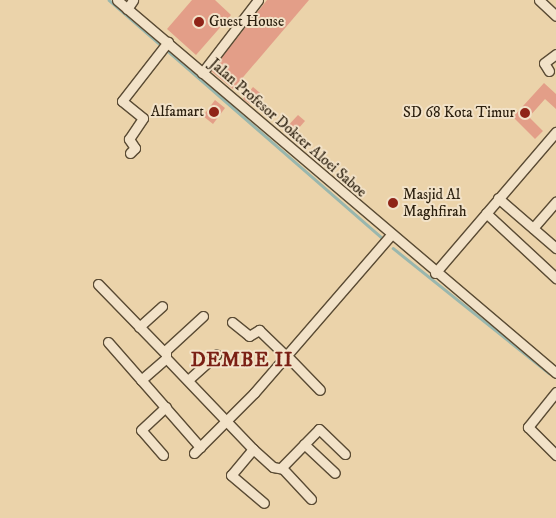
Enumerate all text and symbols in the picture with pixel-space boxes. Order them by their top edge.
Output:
place label: Guest House [209,13,284,31]
marker: Guest House [193,16,205,28]
street label: Jalan Profesor Dokter Aloei Saboe [206,55,370,201]
place label: Alfamart [151,103,204,121]
place label: SD 68 Kota Timur [403,104,515,122]
marker: Alfamart [208,106,220,118]
marker: SD 68 Kota Timur [519,107,531,119]
place label: Masjid Al Maghfirah [403,185,467,220]
marker: Masjid Al Maghfirah [387,197,399,209]
district label: DEMBE II [190,348,294,372]

